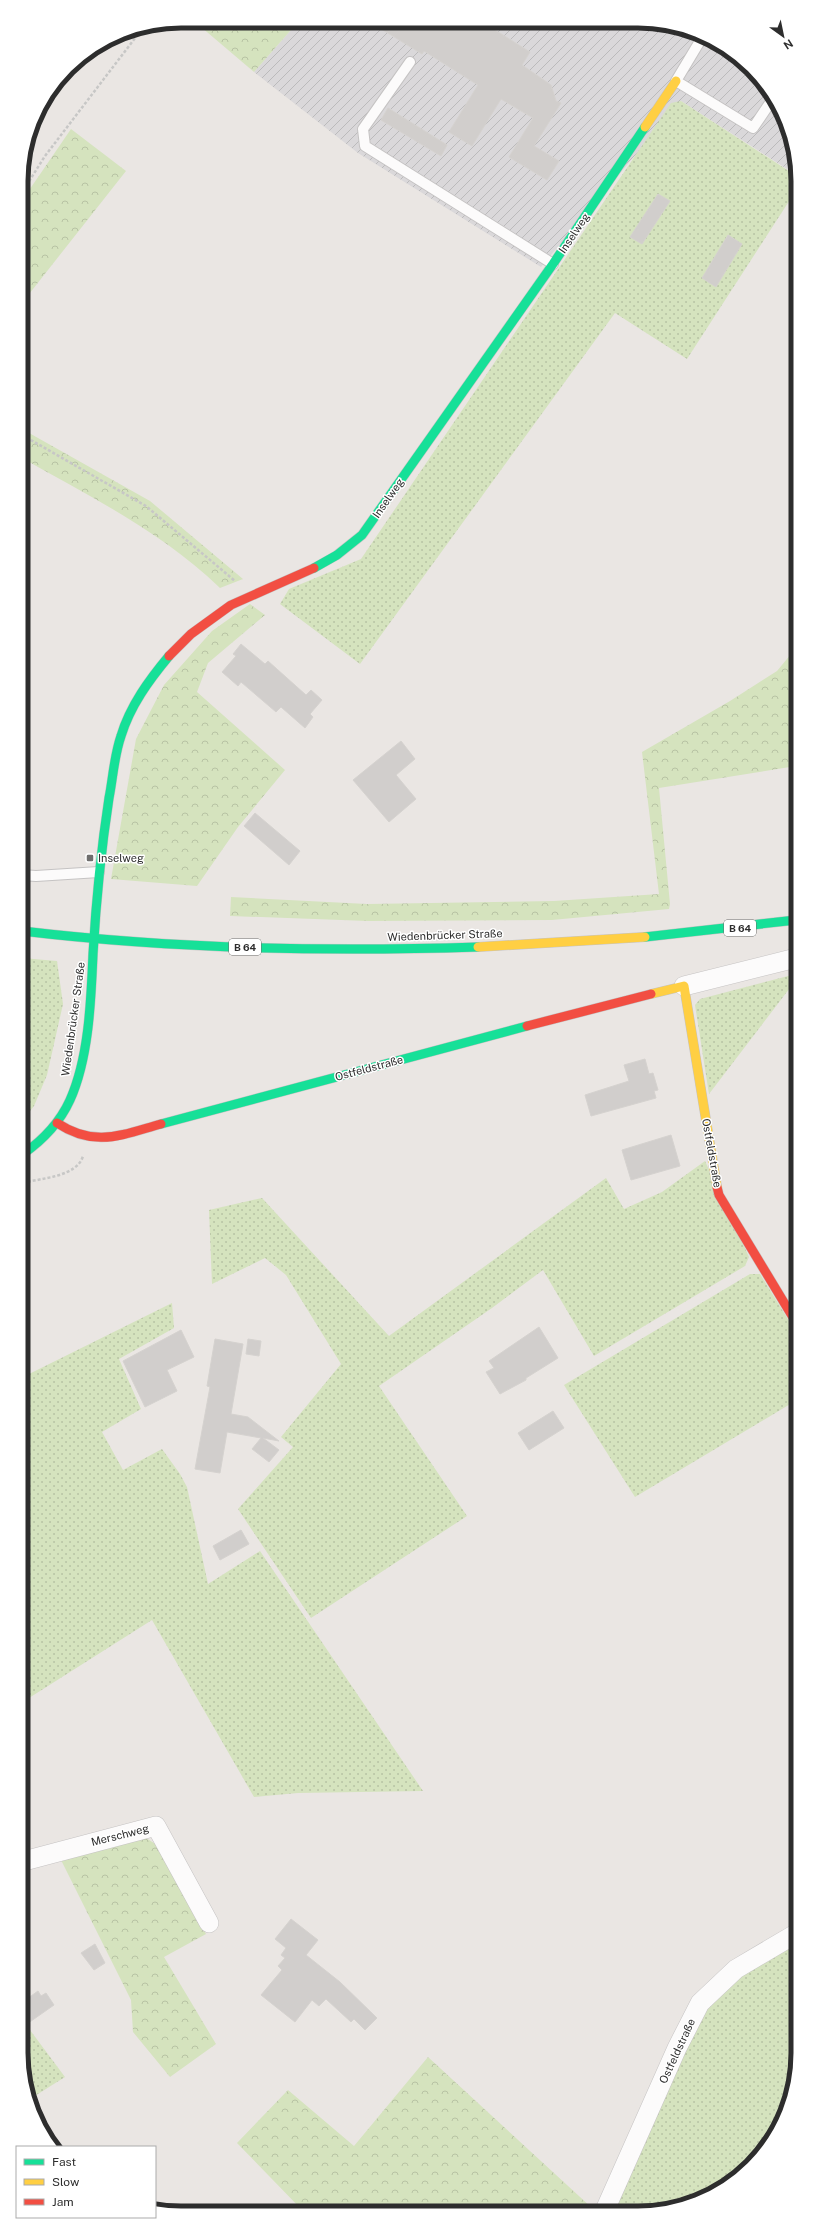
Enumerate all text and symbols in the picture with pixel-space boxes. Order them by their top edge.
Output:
north arrow [763,16,803,56]
text: N [782,37,795,52]
street label: Inselweg [556,211,592,255]
street label: Inselweg [370,476,406,520]
place label: Inselweg [98,852,144,864]
marker: Inselweg [85,853,95,863]
road number: B 64 [724,920,756,936]
street label: Wiedenbrücker Straße [387,927,503,943]
road number: B 64 [229,939,261,955]
street label: Wiedenbrücker Straße [59,961,87,1077]
street label: Ostfeldstraße [334,1053,404,1083]
street label: Ostfeldstraße [700,1117,724,1189]
street label: Merschweg [90,1822,150,1848]
street label: Ostfeldstraße [657,2017,697,2085]
legend [16,2146,156,2218]
text: Fast [52,2155,77,2169]
text: Slow [52,2175,80,2189]
text: Jam [52,2195,74,2209]

